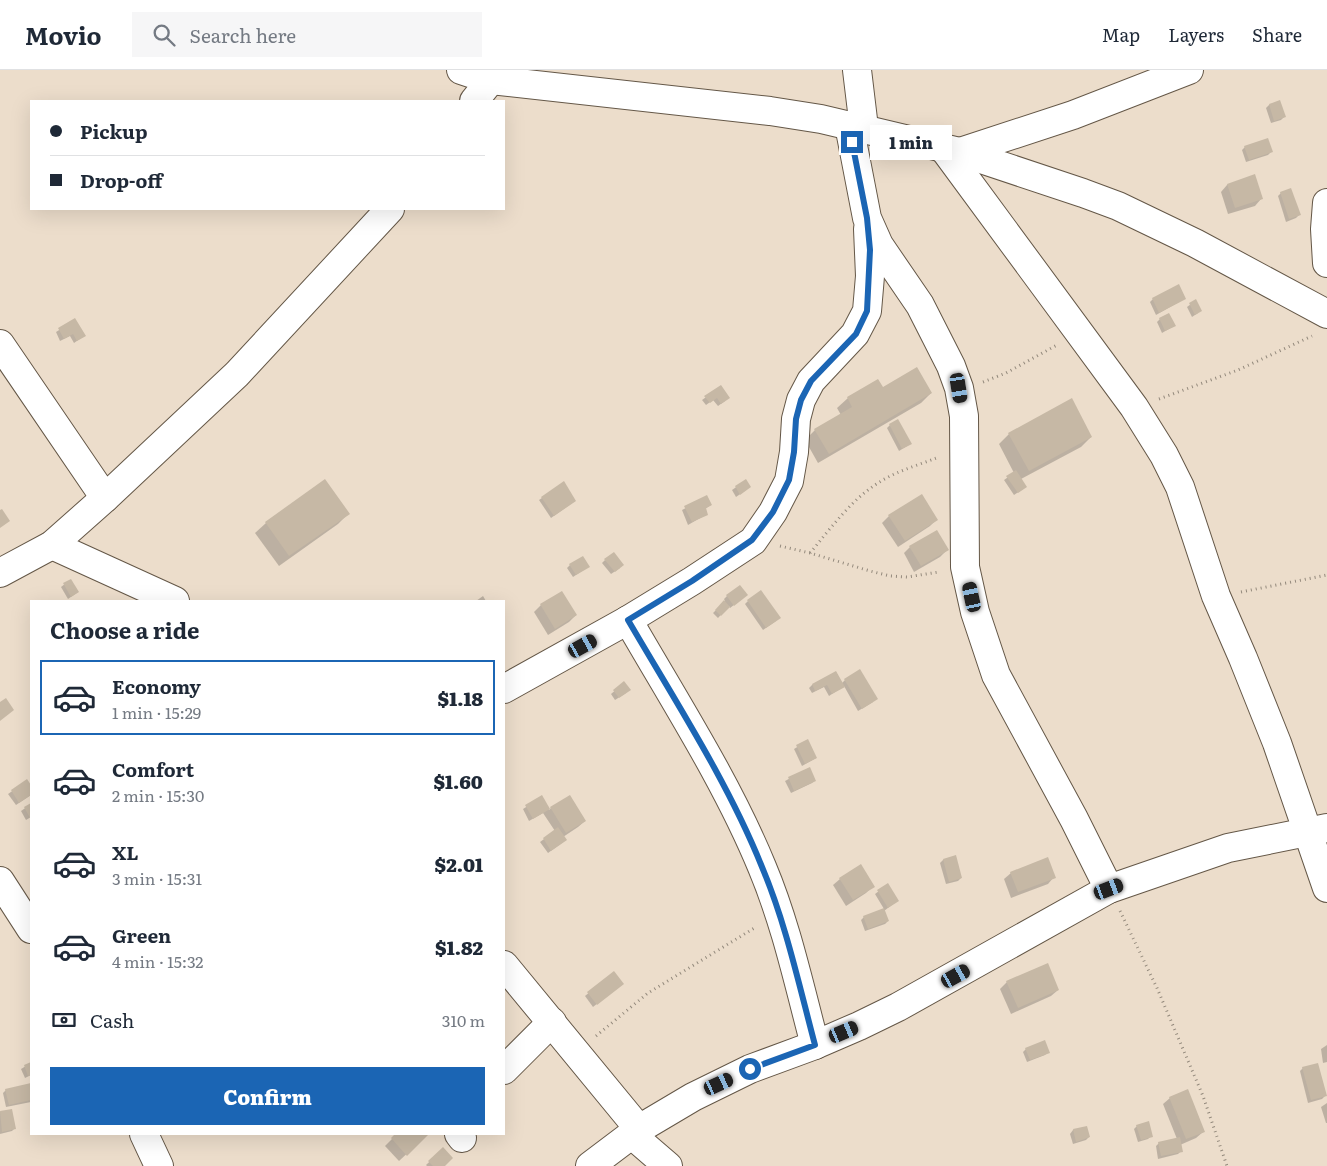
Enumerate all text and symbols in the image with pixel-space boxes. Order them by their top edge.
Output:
search box [132,12,482,57]
text: Movio [25,17,102,52]
icon: search [150,21,178,49]
text: Search here [190,21,296,49]
text: Map [1102,21,1140,48]
text: Layers [1168,21,1224,48]
text: Share [1252,21,1302,48]
text: Pickup [80,117,148,145]
callout: 1 min [870,124,952,160]
text: 1 min [889,130,933,154]
route end [841,131,863,153]
text: Drop-off [80,166,163,194]
car [949,372,968,404]
car [961,581,982,613]
text: Choose a ride [50,613,199,646]
car [566,632,599,660]
text: Economy [112,672,201,700]
icon: car [52,675,97,720]
text: $1.18 [438,684,483,712]
text: 1 min · 15:29 [112,700,201,724]
text: Comfort [112,755,194,783]
icon: car [52,758,97,803]
text: $1.60 [433,767,483,795]
text: 2 min · 15:30 [112,783,204,807]
text: XL [112,838,139,866]
icon: car [52,841,97,886]
text: $2.01 [434,850,483,878]
text: 3 min · 15:31 [112,866,202,890]
car [1092,877,1125,901]
text: Green [112,921,171,949]
icon: car [52,924,97,969]
text: $1.82 [435,933,483,961]
text: 4 min · 15:32 [112,949,203,973]
car [939,962,972,990]
icon: cash [50,1006,78,1034]
text: Cash [90,1006,134,1034]
text: 310 m [442,1008,485,1032]
car [827,1019,860,1045]
route start [739,1058,761,1080]
button: Confirm [50,1067,485,1125]
car [702,1071,735,1097]

